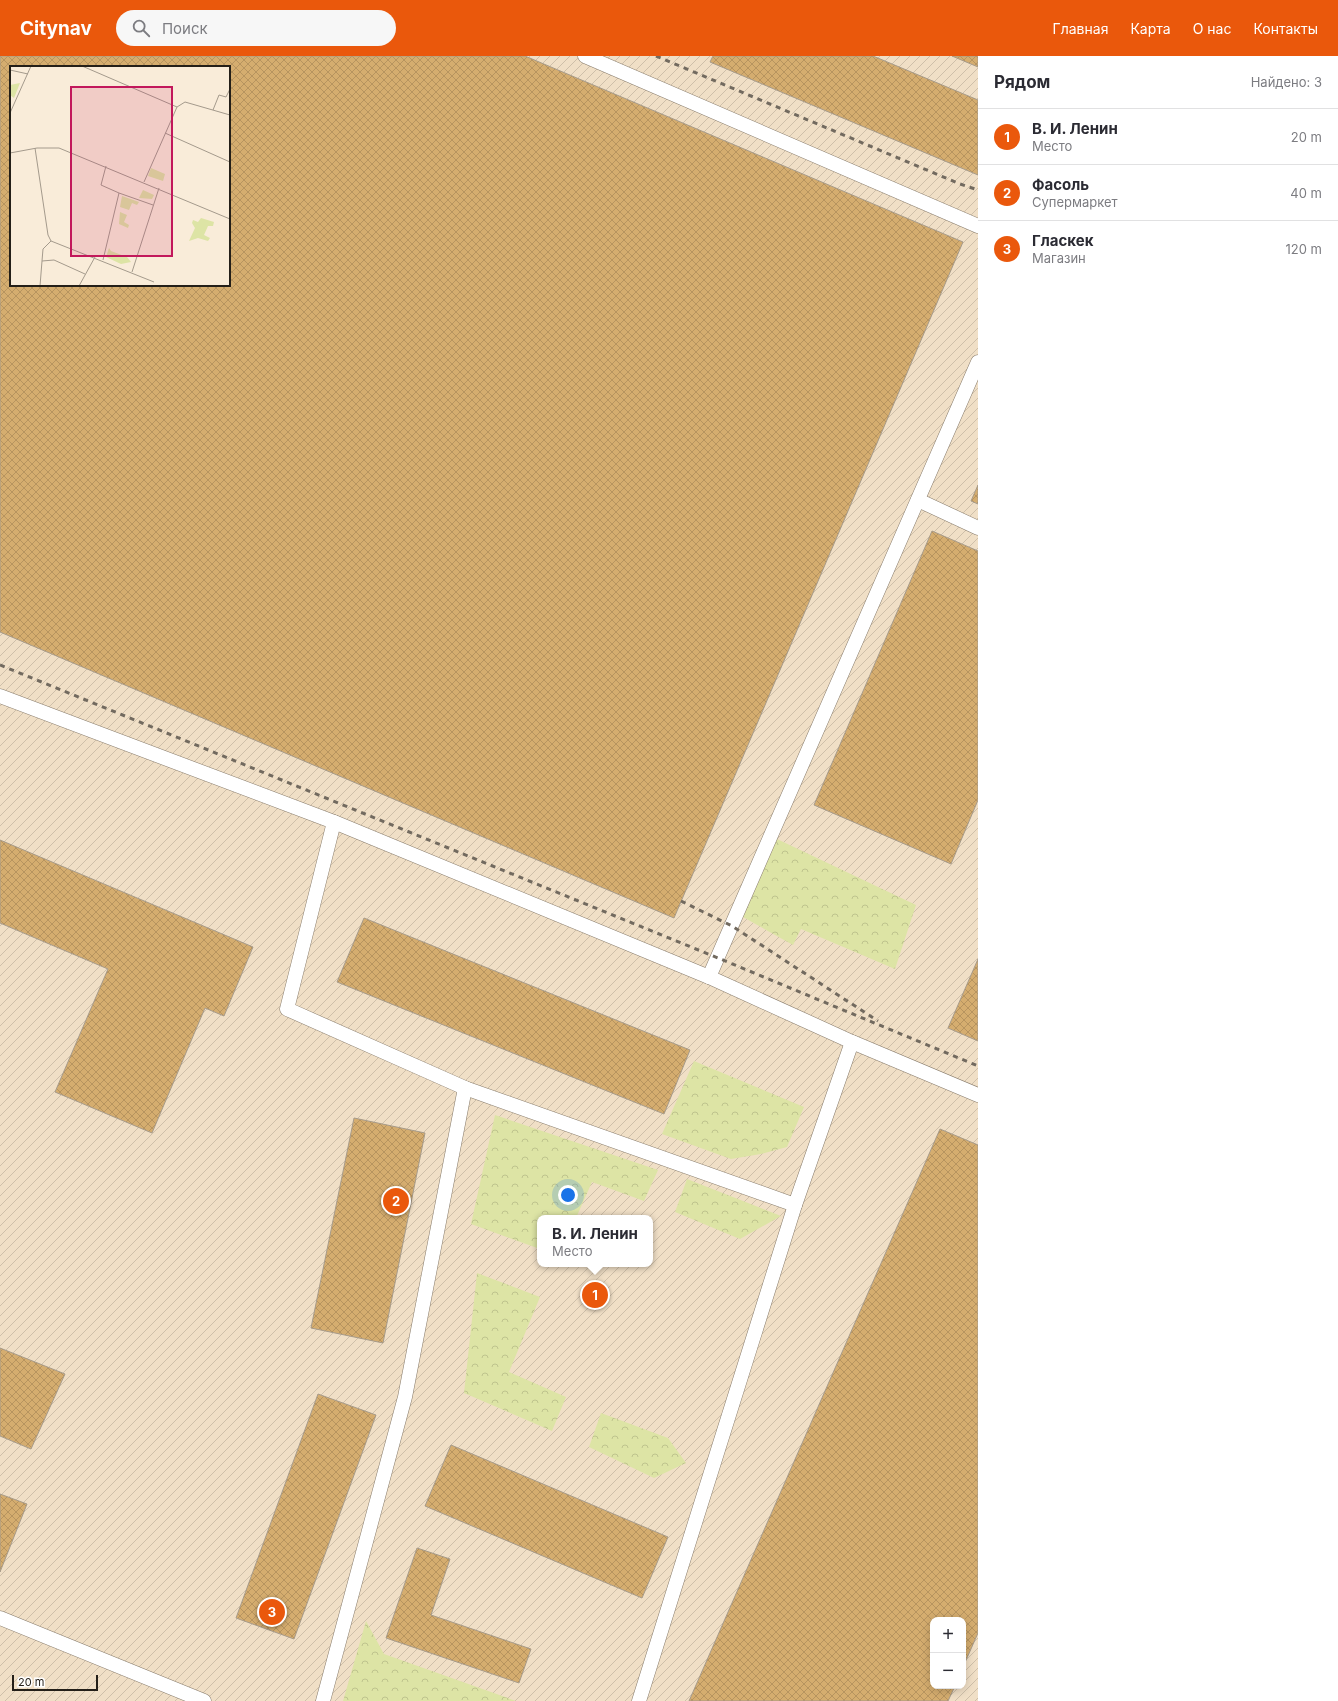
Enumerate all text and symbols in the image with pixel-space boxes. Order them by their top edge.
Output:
search box [116,10,396,46]
text: Citynav [20,17,92,40]
icon: search [130,17,152,39]
text: Поиск [162,19,208,38]
text: Главная [1053,20,1108,37]
text: Карта [1130,20,1171,37]
text: О нас [1193,20,1231,37]
text: Контакты [1253,20,1318,37]
inset map [10,66,230,286]
text: Рядом [994,72,1050,92]
text: Найдено: 3 [1251,74,1322,90]
text: В. И. Ленин [1032,119,1118,138]
text: 1 [1004,129,1010,145]
text: 20 m [1291,129,1322,145]
text: Место [1032,138,1072,154]
text: Фасоль [1032,175,1089,194]
text: 2 [1003,185,1011,201]
text: 40 m [1290,185,1322,201]
text: Супермаркет [1032,194,1118,210]
text: Гласкек [1032,231,1093,250]
text: 3 [1003,241,1011,257]
text: 120 m [1286,241,1322,257]
text: Магазин [1032,250,1086,266]
your location [558,1185,578,1205]
pin: 2 [383,1186,409,1216]
popup [537,1215,653,1267]
text: В. И. Ленин [552,1224,638,1243]
text: Место [552,1243,593,1259]
pin: 1 [582,1280,608,1310]
pin: 3 [259,1597,285,1627]
map controls [930,1617,966,1689]
button: + [930,1617,966,1653]
button: − [930,1653,966,1689]
scale bar [12,1673,98,1692]
text: 20 m [18,1675,44,1689]

